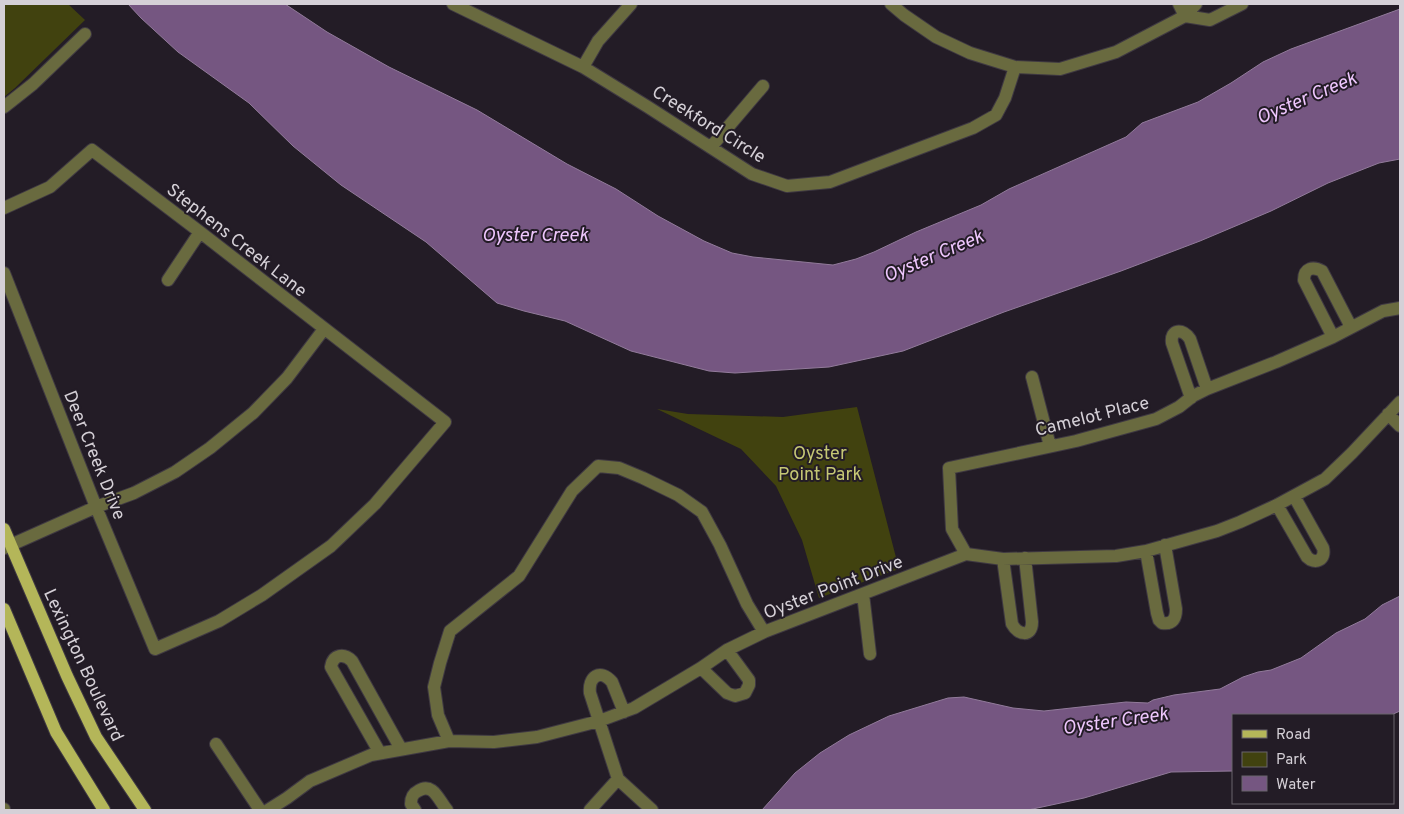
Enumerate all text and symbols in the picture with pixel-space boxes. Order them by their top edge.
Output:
water label: Oyster Creek [1253,67,1361,131]
street label: Creekford Circle [647,81,769,169]
street label: Stephens Creek Lane [161,179,311,303]
water label: Oyster Creek [482,224,589,248]
water label: Oyster Creek [880,225,988,289]
street label: Deer Creek Drive [57,387,130,524]
street label: Camelot Place [1033,392,1152,443]
park label: Oyster Point Park [778,443,862,487]
street label: Oyster Point Drive [760,551,907,626]
street label: Lexington Boulevard [37,586,128,746]
water label: Oyster Creek [1061,703,1170,741]
legend [1232,714,1394,804]
text: Road [1276,726,1311,745]
text: Park [1276,751,1307,770]
text: Water [1276,776,1316,795]

